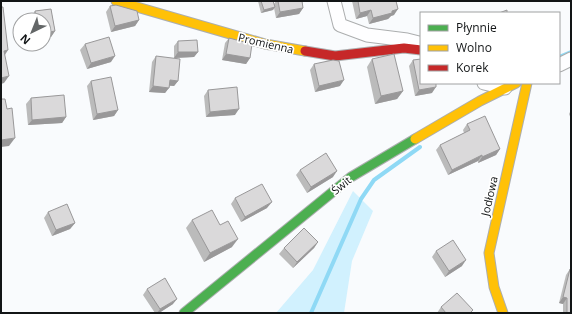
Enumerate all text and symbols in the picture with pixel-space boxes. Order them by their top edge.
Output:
north arrow [12,12,52,52]
legend [420,12,560,84]
text: Płynnie [456,19,497,36]
street label: Promienna [237,29,295,57]
text: N [16,31,33,48]
text: Wolno [456,39,492,56]
text: Korek [456,59,489,76]
street label: Świt [328,172,354,198]
street label: Jodłowa [477,175,501,218]

